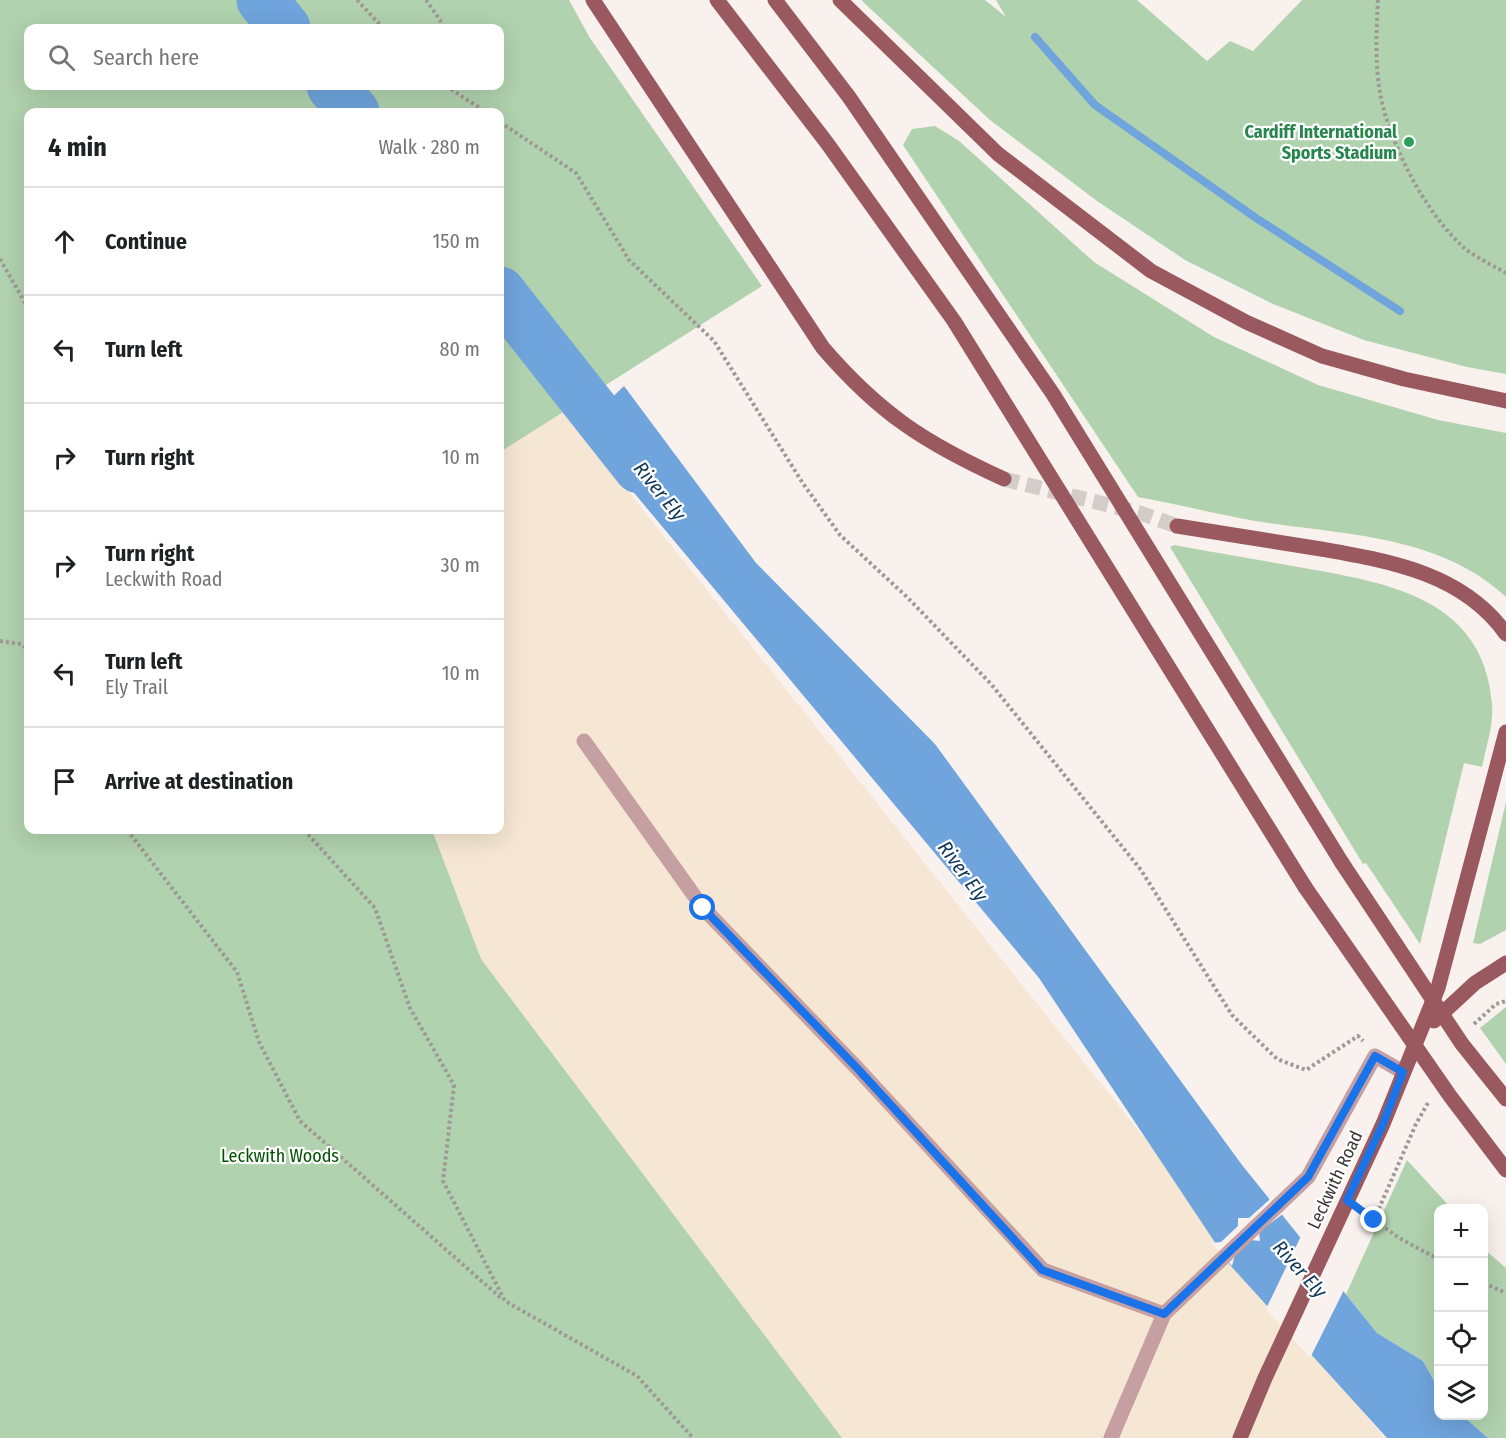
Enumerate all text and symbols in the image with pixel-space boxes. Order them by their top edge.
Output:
search box [24,24,504,90]
icon: search [45,41,78,74]
text: Search here [93,44,199,71]
place label: Cardiff International Sports Stadium [1245,121,1397,164]
text: 4 min [48,132,107,163]
text: Walk · 280 m [378,135,480,159]
marker: Cardiff International Sports Stadium [1402,135,1416,149]
icon: ahead [48,225,81,258]
text: Continue [105,228,187,255]
text: 150 m [433,229,480,253]
icon: left [48,333,81,366]
text: Turn left [105,336,183,363]
text: 80 m [440,337,480,361]
icon: right [48,441,81,474]
text: Turn right [105,444,194,471]
text: 10 m [442,445,480,469]
water label: River Ely [629,457,692,526]
text: Turn right [105,540,194,567]
icon: right [48,549,81,582]
text: 30 m [440,553,480,577]
text: Leckwith Road [105,567,223,591]
text: Turn left [105,648,183,675]
icon: left [48,657,81,690]
text: 10 m [442,661,480,685]
text: Ely Trail [105,675,168,699]
icon: arrive [48,765,81,798]
text: Arrive at destination [105,768,293,795]
water label: River Ely [933,836,994,907]
route start [689,894,715,920]
street label: Leckwith Road [1303,1127,1367,1233]
park label: Leckwith Woods [221,1145,339,1167]
map controls [1434,1204,1488,1420]
button: + [1434,1204,1488,1258]
route end [1360,1206,1386,1232]
water label: River Ely [1268,1235,1333,1303]
button: − [1434,1258,1488,1312]
button: locate [1434,1312,1488,1366]
button: layers [1434,1366,1488,1420]

